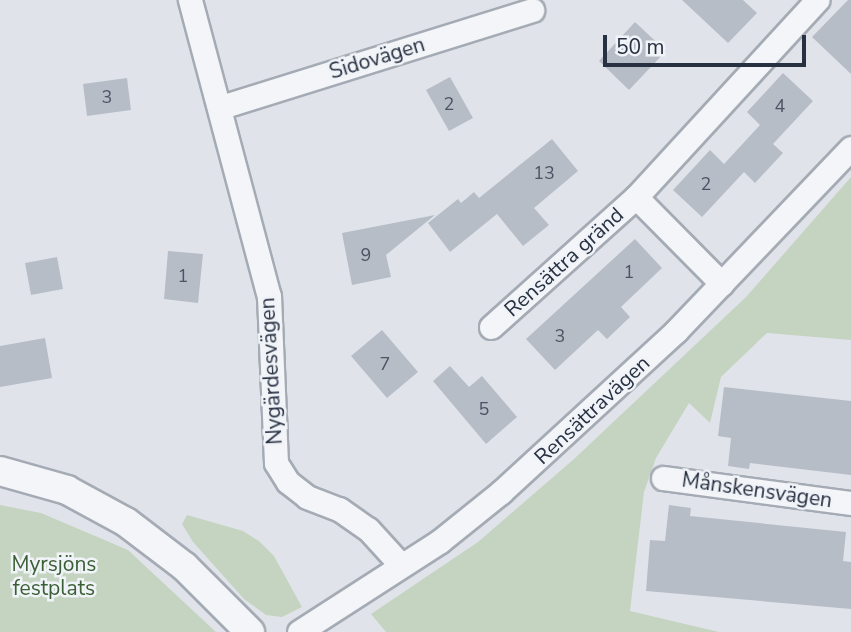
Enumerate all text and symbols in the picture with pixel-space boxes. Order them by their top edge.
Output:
scale bar [606,21,809,65]
street label: Sidovägen [326,32,428,84]
text: 50 m [616,33,665,61]
house number: 3 [102,86,112,108]
house number: 2 [444,93,454,115]
house number: 4 [775,95,785,117]
house number: 13 [533,162,555,184]
house number: 2 [701,173,711,195]
street label: Rensättra gränd [499,202,629,322]
house number: 9 [361,244,371,266]
house number: 1 [624,261,634,283]
house number: 1 [178,265,188,287]
street label: Nygärdesvägen [255,297,287,445]
house number: 3 [555,325,565,347]
street label: Rensättravägen [529,350,655,470]
house number: 7 [380,353,390,375]
house number: 5 [479,398,489,420]
street label: Månskensvägen [680,467,834,513]
park label: Myrsjöns festplats [12,551,96,601]

